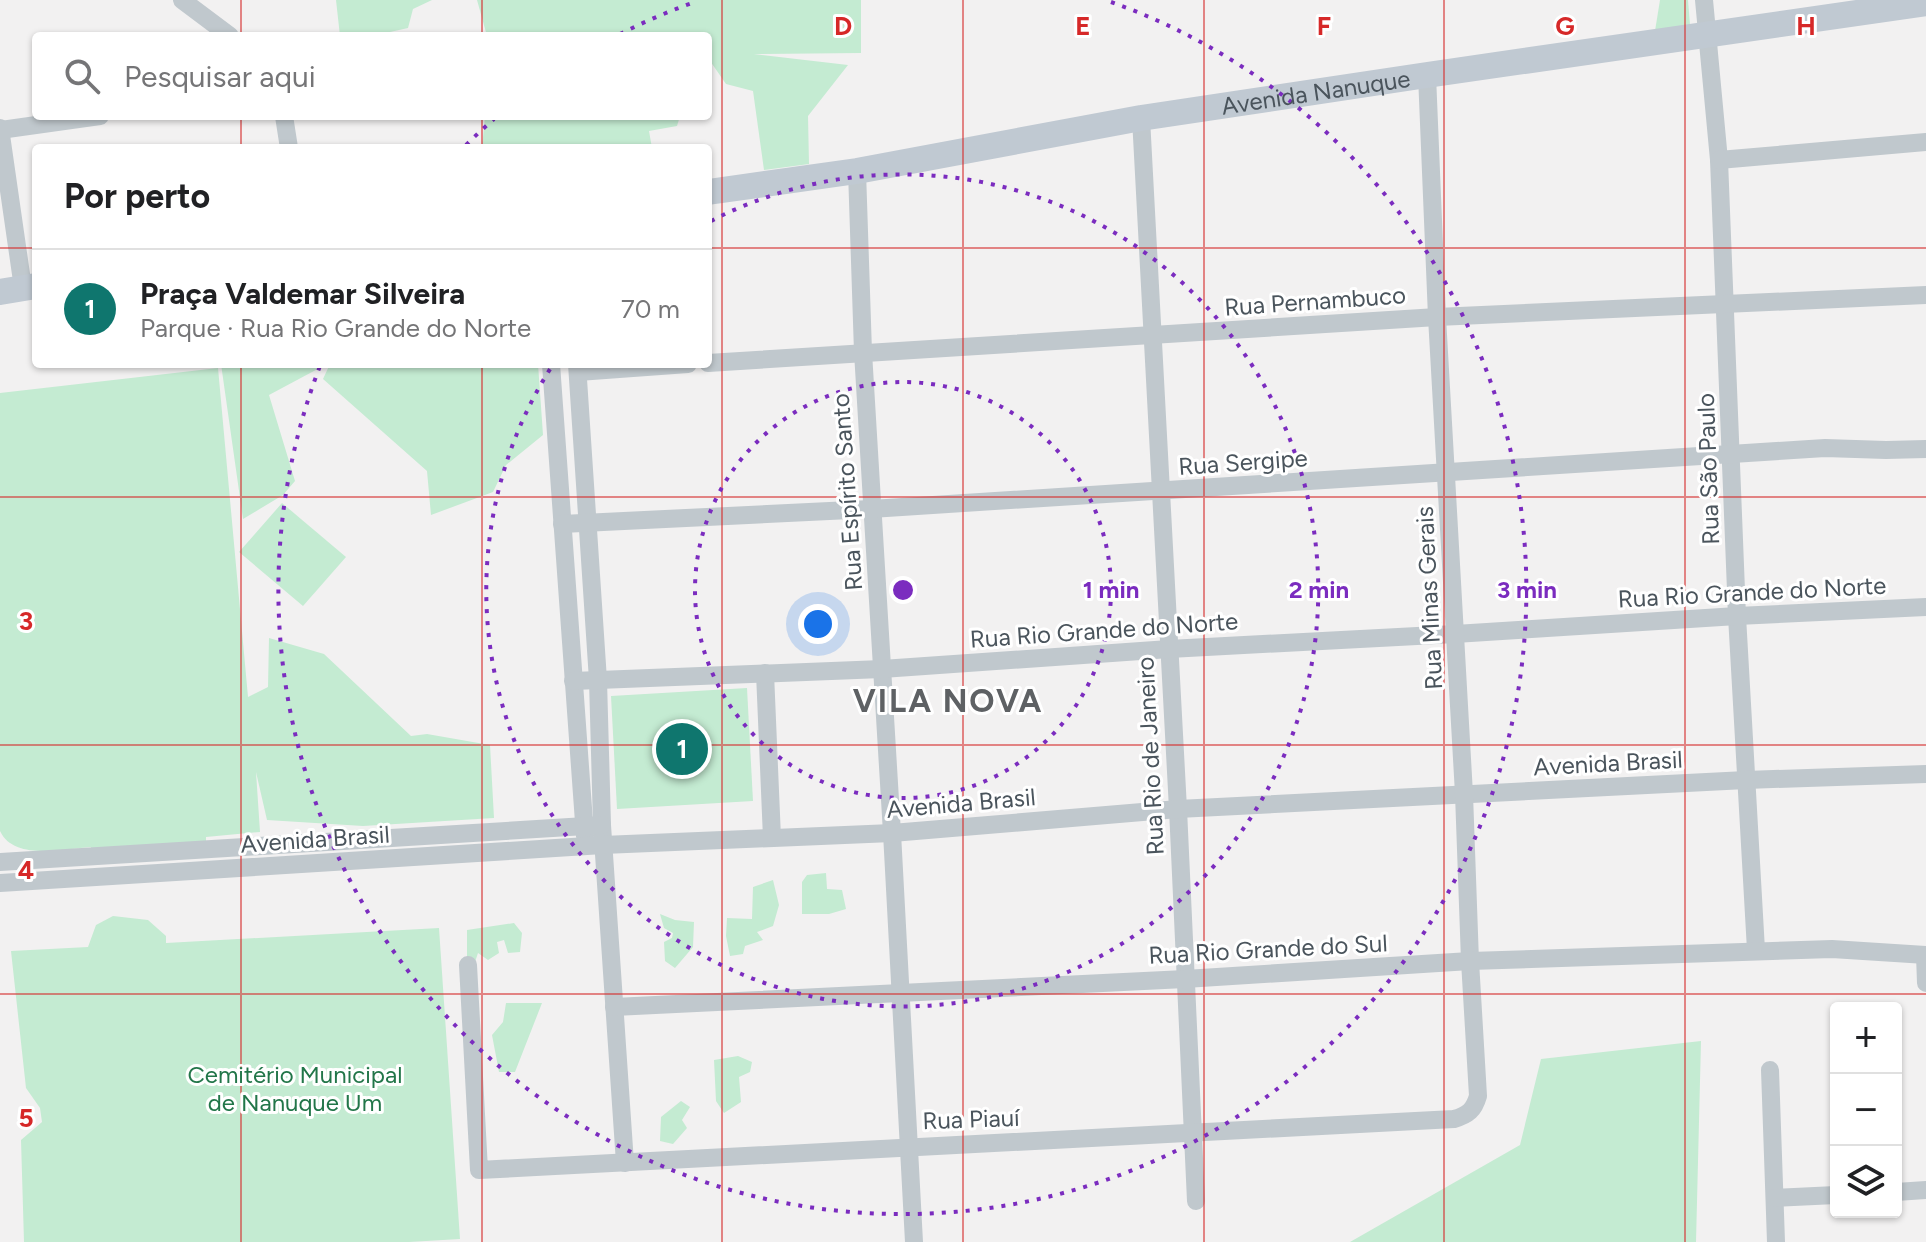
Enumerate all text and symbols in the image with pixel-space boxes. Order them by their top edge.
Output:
text: D [834,10,852,42]
text: E [1075,10,1091,42]
text: F [1317,10,1331,42]
text: G [1555,10,1575,42]
text: H [1796,10,1816,42]
search box [32,32,712,120]
icon: search [60,54,104,98]
text: Pesquisar aqui [124,58,316,95]
street label: Avenida Nanuque [1219,63,1412,120]
text: Por perto [64,176,210,217]
text: Praça Valdemar Silveira [140,275,465,312]
street label: Rua Pernambuco [1223,280,1407,322]
text: 1 [85,293,95,325]
text: 70 m [621,293,680,325]
text: Parque · Rua Rio Grande do Norte [140,312,531,344]
street label: Rua Espírito Santo [826,392,868,592]
street label: Rua São Paulo [1691,393,1725,545]
street label: Rua Sergipe [1177,443,1309,481]
street label: Rua Minas Gerais [1410,506,1448,690]
street label: Rua Rio Grande do Norte [1617,570,1887,614]
text: 1 min [1083,575,1139,604]
text: 2 min [1289,575,1349,604]
text: 3 min [1497,575,1557,604]
centre of rings [889,576,917,604]
your location [798,604,838,644]
text: 3 [19,605,33,637]
street label: Rua Rio Grande do Norte [969,606,1239,654]
street label: Rua Rio de Janeiro [1130,656,1170,856]
district label: VILA NOVA [853,682,1043,720]
pin: 1 [656,719,708,779]
street label: Avenida Brasil [1533,745,1683,781]
street label: Avenida Brasil [885,782,1037,824]
street label: Avenida Brasil [239,819,391,859]
text: 4 [18,854,34,886]
street label: Rua Rio Grande do Sul [1148,928,1388,970]
map controls [1830,1002,1902,1218]
button: + [1830,1002,1902,1074]
park label: Cemitério Municipal de Nanuque Um [188,1060,402,1117]
button: − [1830,1074,1902,1146]
text: 5 [18,1102,34,1134]
street label: Rua Piauí [922,1103,1022,1135]
button: layers [1830,1146,1902,1218]

